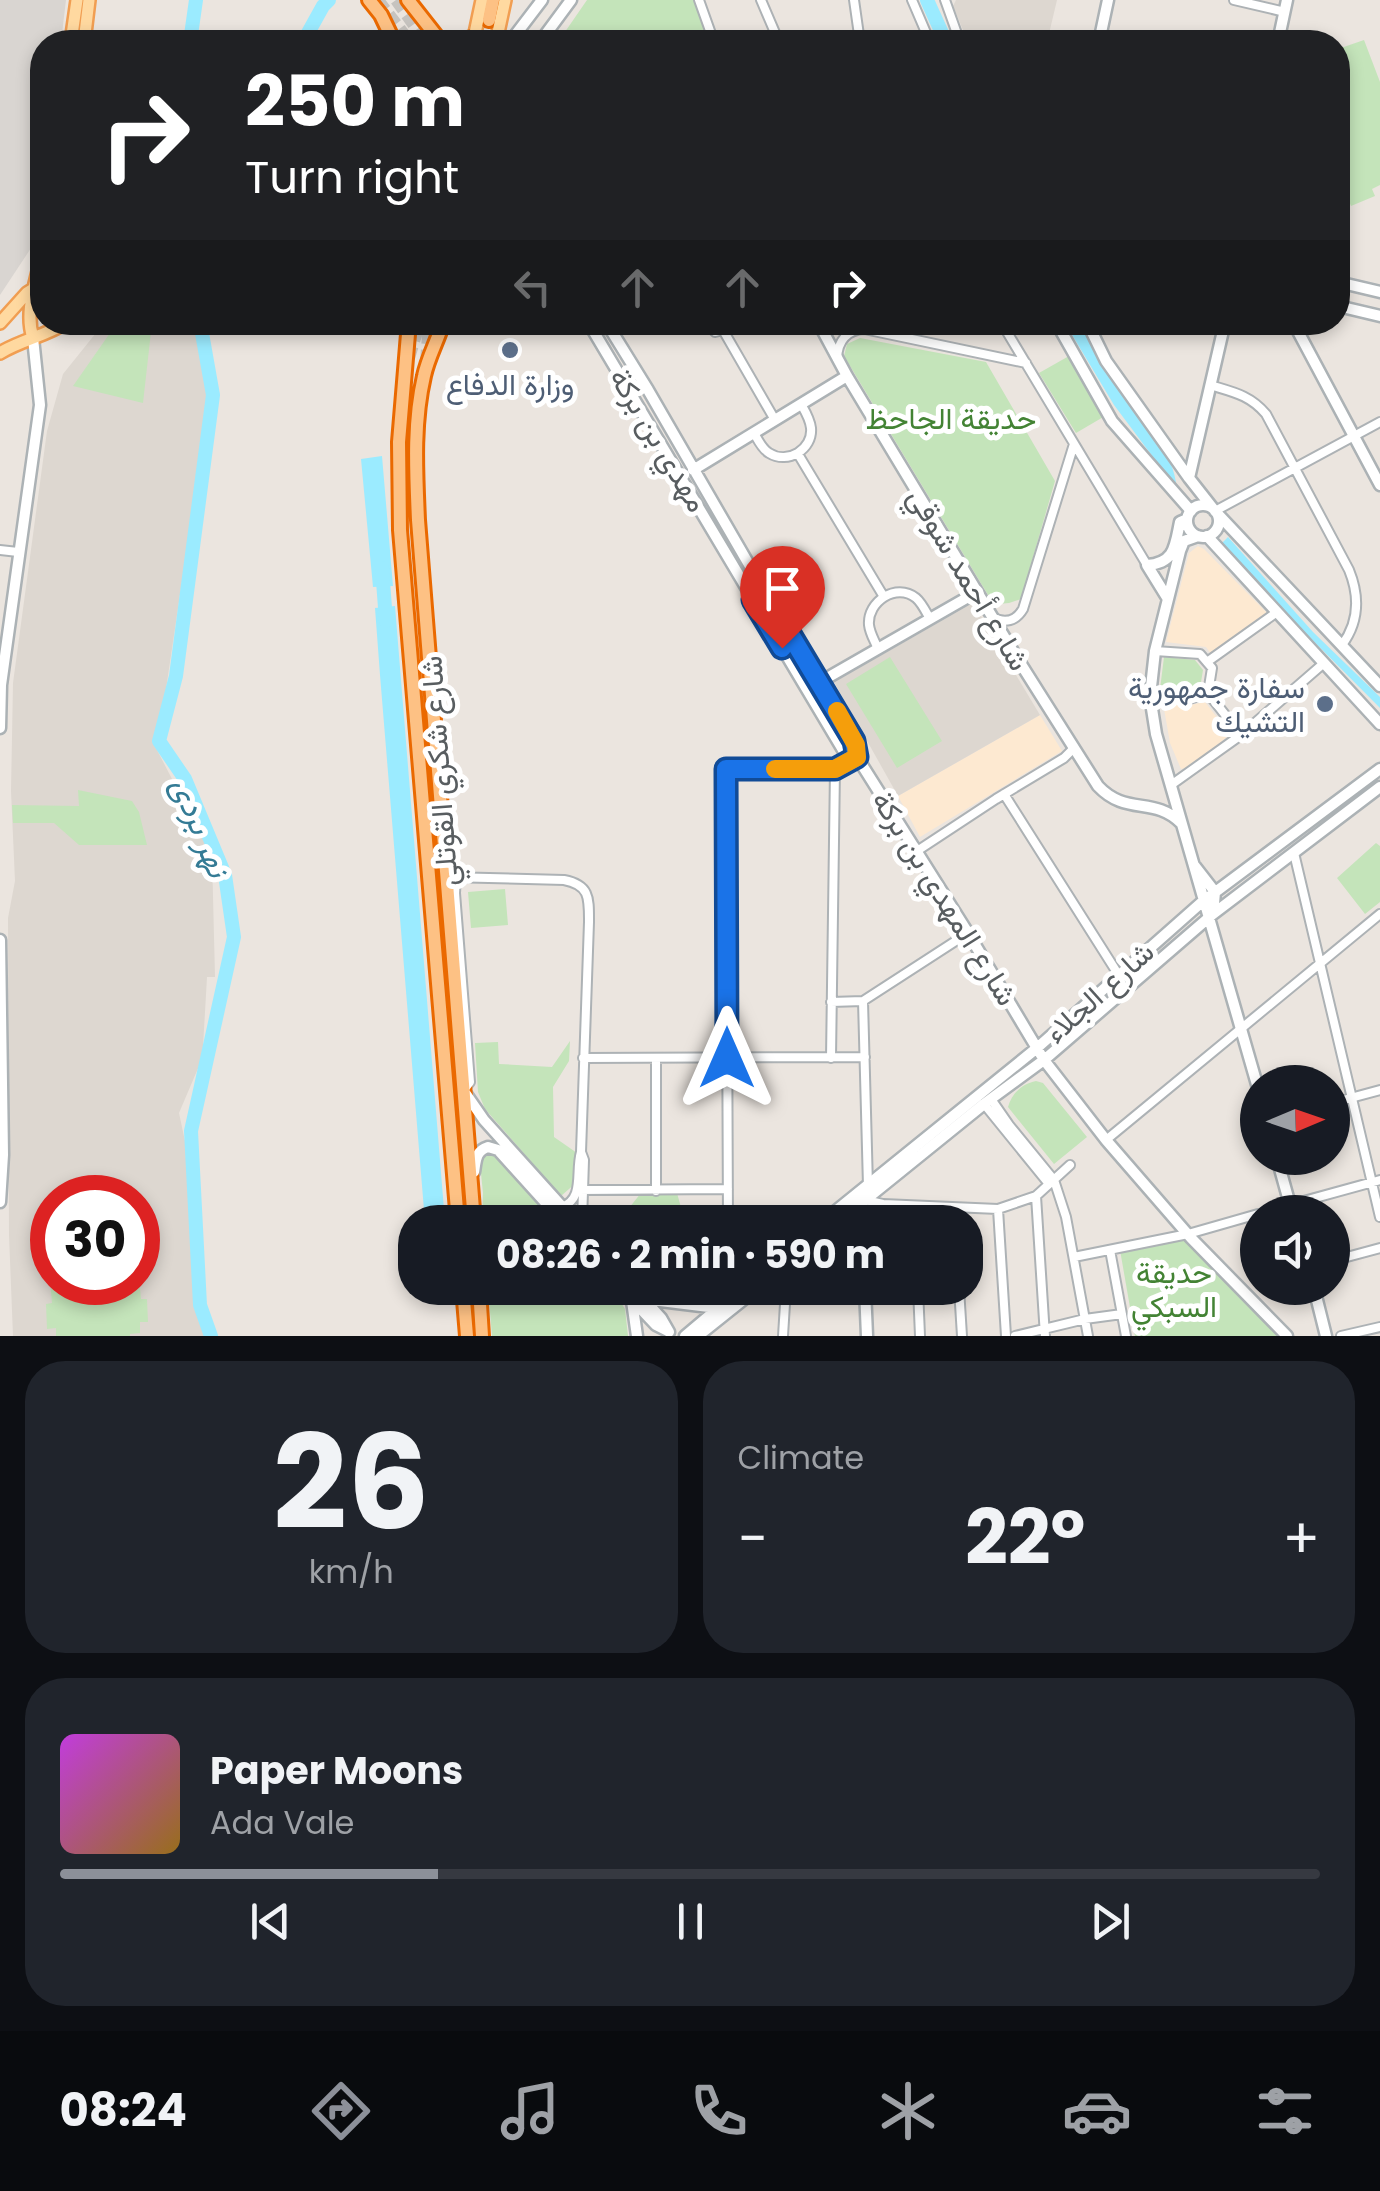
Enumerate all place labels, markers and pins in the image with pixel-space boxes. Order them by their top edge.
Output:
marker: وزارة الدفاع [499,339,521,361]
place label: وزارة الدفاع [446,363,574,406]
pin [740,546,825,649]
place label: سفارة جمهورية التشيك [1128,666,1305,743]
marker: سفارة جمهورية التشيك [1314,693,1336,715]

